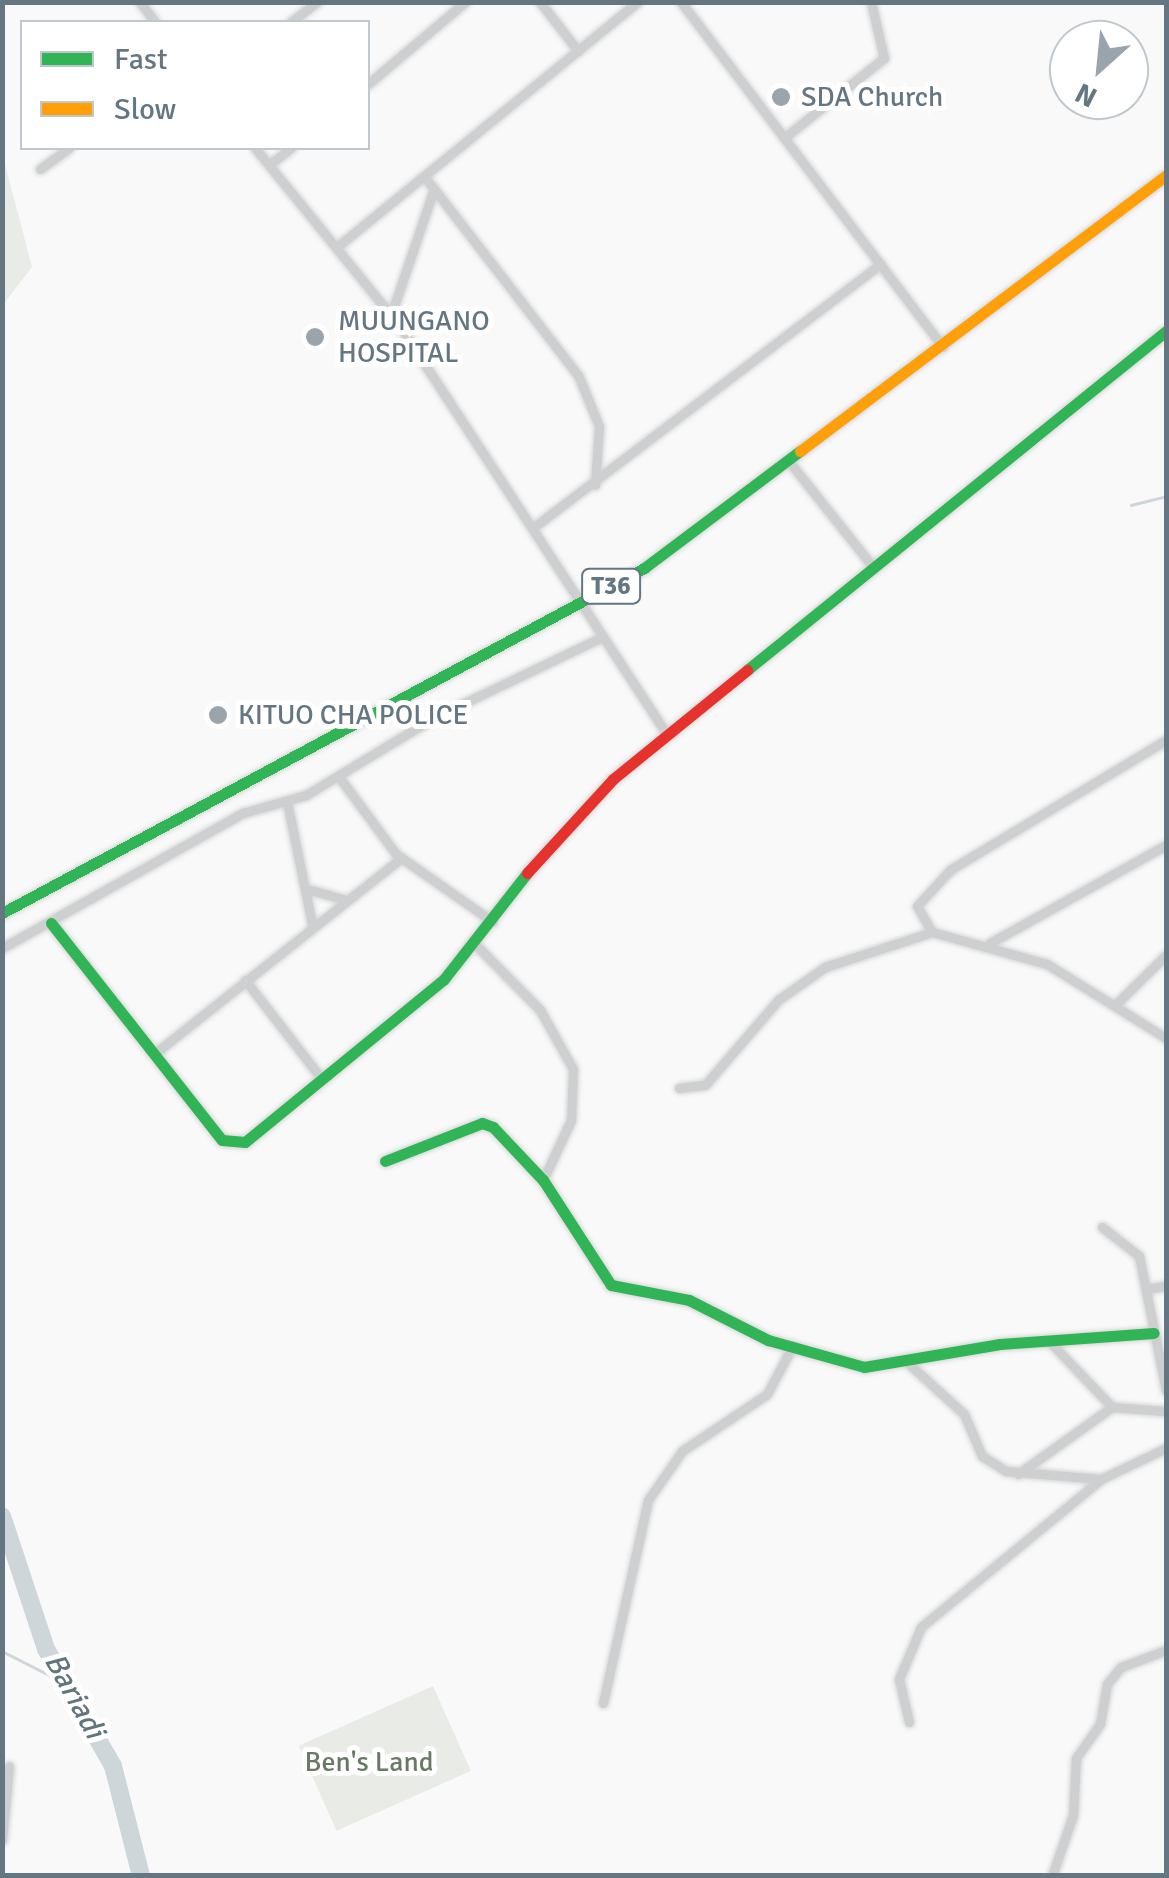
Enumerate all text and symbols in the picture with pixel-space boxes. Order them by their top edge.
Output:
legend [20,20,370,150]
north arrow [1049,20,1149,120]
text: Fast [114,41,167,78]
text: N [1070,75,1103,115]
place label: SDA Church [801,80,943,114]
marker: SDA Church [770,86,792,108]
text: Slow [114,91,176,128]
place label: MUUNGANO HOSPITAL [338,304,490,370]
marker: MUUNGANO HOSPITAL [302,324,328,350]
road number: T36 [581,566,641,606]
place label: KITUO CHA POLICE [238,698,468,732]
marker: KITUO CHA POLICE [207,704,229,726]
water label: Bariadi [36,1647,112,1745]
park label: Ben's Land [304,1745,434,1779]

